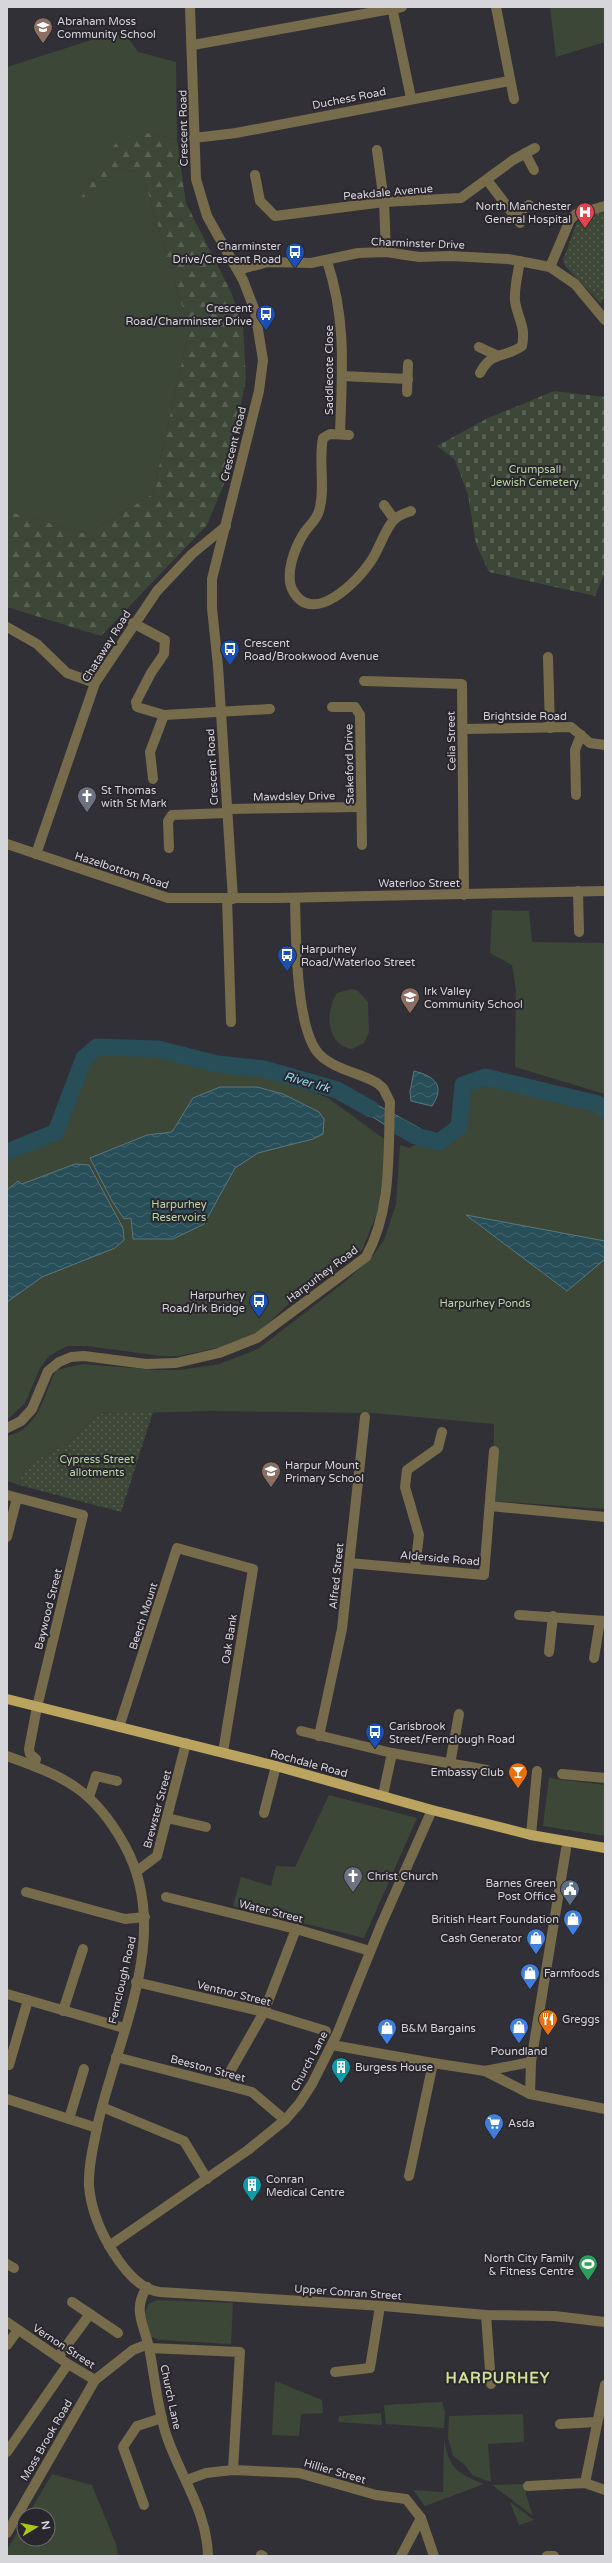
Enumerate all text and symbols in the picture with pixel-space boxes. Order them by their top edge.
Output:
place label: Abraham Moss Community School [57,15,156,41]
school or university icon: Abraham Moss Community School [32,16,54,44]
street label: Duchess Road [311,85,387,112]
street label: Crescent Road [176,90,191,166]
street label: Peakdale Avenue [343,182,433,203]
place label: North Manchester General Hospital [476,200,572,226]
hospital icon: North Manchester General Hospital [574,201,596,229]
street label: Charminster Drive [371,235,465,252]
place label: Charminster Drive/Crescent Road [173,240,282,266]
bus stop icon: Charminster Drive/Crescent Road [284,241,306,269]
place label: Crescent Road/Charminster Drive [125,302,252,328]
bus stop icon: Crescent Road/Charminster Drive [255,303,277,331]
street label: Saddlecote Close [323,325,336,415]
street label: Crescent Road [218,405,249,483]
park label: Crumpsall Jewish Cemetery [491,463,579,489]
street label: Chataway Road [79,608,134,684]
place label: Crescent Road/Brookwood Avenue [244,637,379,663]
bus stop icon: Crescent Road/Brookwood Avenue [219,638,241,666]
street label: Brightside Road [483,710,567,723]
street label: Celia Street [444,711,459,771]
street label: Stakeford Drive [342,724,357,804]
street label: Crescent Road [204,728,221,805]
place label: St Thomas with St Mark [101,784,167,810]
church icon: St Thomas with St Mark [76,785,98,813]
street label: Mawdsley Drive [253,789,335,804]
street label: Hazelbottom Road [73,849,171,892]
street label: Waterloo Street [378,877,460,890]
place label: Harpurhey Road/Waterloo Street [301,943,415,969]
bus stop icon: Harpurhey Road/Waterloo Street [276,944,298,972]
place label: Irk Valley Community School [424,985,523,1011]
school or university icon: Irk Valley Community School [399,986,421,1014]
water label: River Irk [283,1069,333,1096]
park label: Harpurhey Reservoirs [151,1198,207,1224]
street label: Harpurhey Road [284,1243,361,1305]
place label: Harpurhey Road/Irk Bridge [162,1289,245,1315]
bus stop icon: Harpurhey Road/Irk Bridge [248,1290,270,1318]
park label: Harpurhey Ponds [439,1297,531,1310]
park label: Cypress Street allotments [59,1453,135,1479]
place label: Harpur Mount Primary School [285,1459,364,1485]
school or university icon: Harpur Mount Primary School [260,1460,282,1488]
street label: Alfred Street [327,1542,346,1610]
street label: Alderside Road [400,1549,480,1568]
street label: Baywood Street [32,1567,65,1651]
street label: Beech Mount [126,1581,160,1651]
street label: Oak Bank [219,1613,240,1665]
place label: Carisbrook Street/Fernclough Road [389,1720,515,1746]
bus stop icon: Carisbrook Street/Fernclough Road [364,1721,386,1749]
street label: Rochdale Road [269,1747,349,1780]
bar icon: Embassy Club [507,1761,529,1789]
place label: Embassy Club [431,1766,504,1779]
street label: Brewster Street [141,1769,174,1850]
church icon: Christ Church [342,1865,364,1893]
place label: Christ Church [367,1870,438,1883]
place label: Barnes Green Post Office [485,1877,556,1903]
public building icon: Barnes Green Post Office [559,1878,581,1906]
street label: Water Street [237,1897,304,1926]
shop icon: British Heart Foundation [562,1908,584,1936]
place label: British Heart Foundation [431,1913,559,1926]
shop icon: Cash Generator [525,1927,547,1955]
place label: Cash Generator [441,1932,523,1945]
street label: Fernclough Road [106,1935,139,2025]
shop icon: Farmfoods [519,1962,541,1990]
place label: Farmfoods [544,1967,600,1980]
street label: Ventnor Street [195,1978,272,2009]
restaurant icon: Greggs [537,2008,559,2036]
place label: Greggs [562,2013,600,2026]
shop icon: Poundland [508,2016,530,2044]
shop icon: B&M Bargains [376,2017,398,2045]
place label: B&M Bargains [401,2022,476,2035]
street label: Church Lane [288,2029,331,2093]
place label: Poundland [491,2045,547,2058]
street label: Beeston Street [169,2052,247,2085]
building icon: Burgess House [330,2056,352,2084]
place label: Burgess House [355,2061,433,2074]
supermarket icon: Asda [483,2112,505,2140]
place label: Asda [508,2117,535,2130]
place label: Conran Medical Centre [266,2173,345,2199]
building icon: Conran Medical Centre [241,2174,263,2202]
place label: North City Family & Fitness Centre [484,2252,574,2278]
sports icon: North City Family & Fitness Centre [577,2253,599,2281]
street label: Upper Conran Street [294,2282,402,2303]
street label: Vernon Street [30,2321,97,2371]
street label: Church Lane [157,2364,184,2431]
district label: HARPURHEY [446,2369,550,2387]
street label: Moss Brook Road [18,2397,75,2483]
street label: Hillier Street [302,2456,367,2487]
north arrow [16,2507,56,2547]
text: N [38,2520,53,2531]

